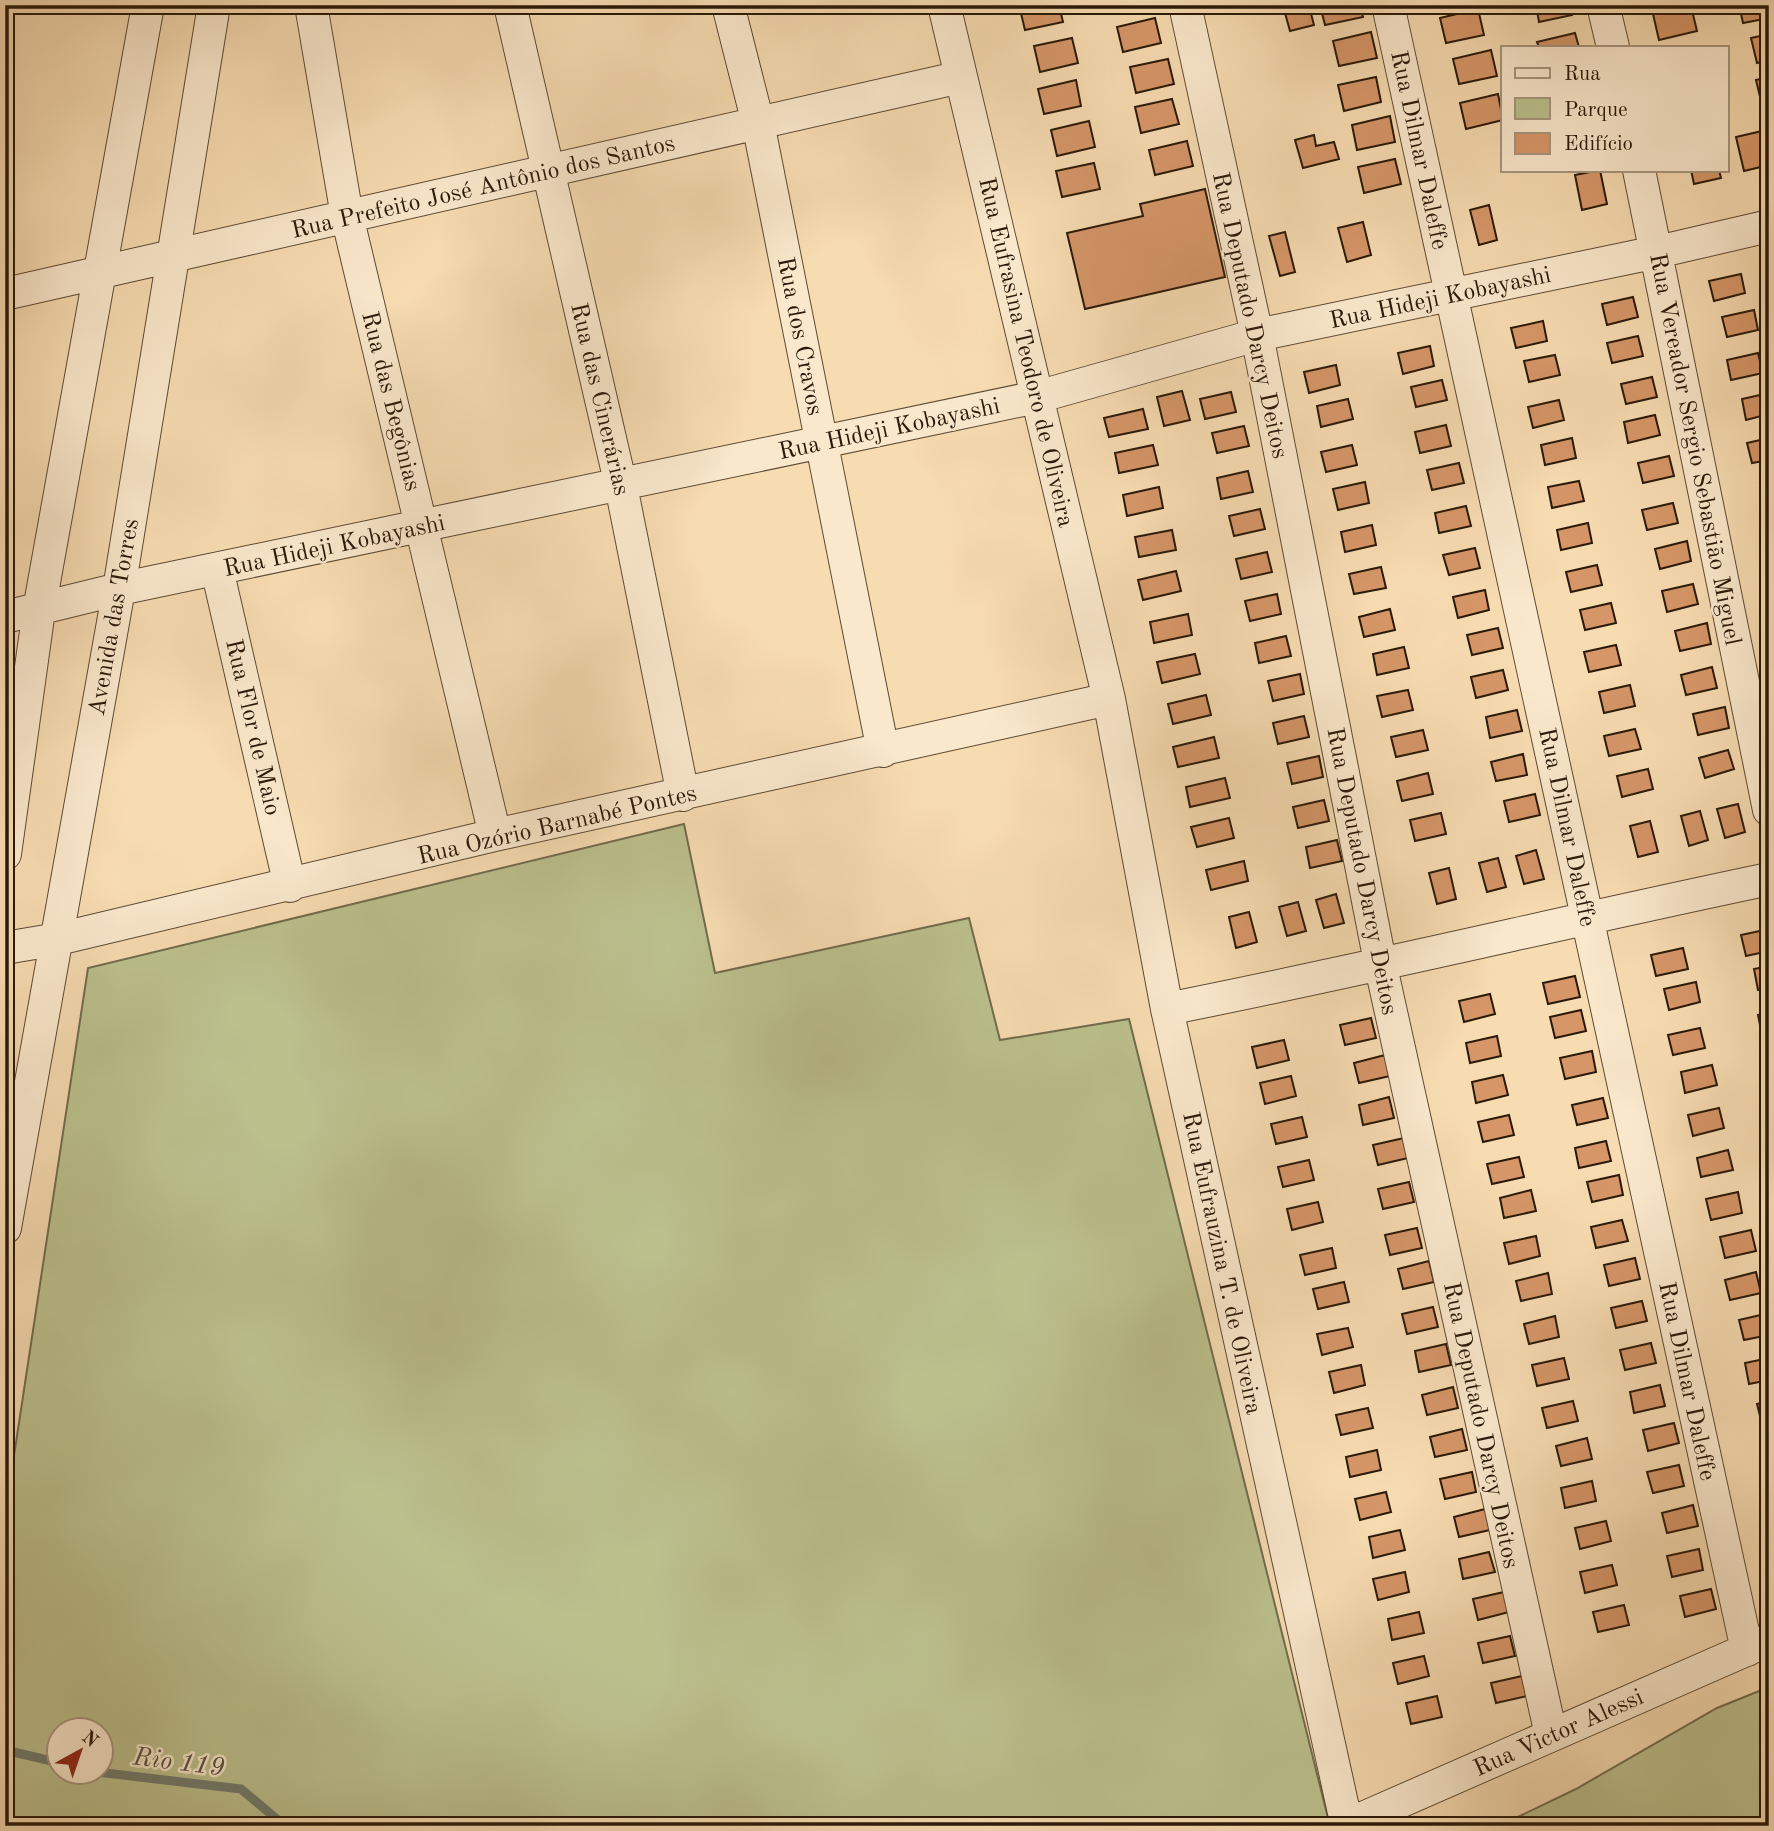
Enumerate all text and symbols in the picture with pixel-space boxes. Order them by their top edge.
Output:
legend [1501,46,1728,172]
street label: Rua Dilmar Daleffe [1385,49,1451,252]
text: Rua [1564,64,1601,85]
text: Parque [1564,100,1628,121]
street label: Rua Prefeito José Antônio dos Santos [289,132,678,244]
text: Edifício [1564,134,1633,155]
street label: Rua Deputado Darcy Deitos [1207,170,1291,461]
street label: Rua Eufrasina Teodoro de Oliveira [973,175,1077,530]
street label: Rua Vereador Sergio Sebastião Miguel [1644,251,1744,648]
street label: Rua dos Cravos [772,255,826,418]
street label: Rua Hideji Kobayashi [1327,264,1553,334]
street label: Rua das Cinerárias [565,301,633,498]
street label: Rua das Begônias [356,309,424,494]
street label: Rua Hideji Kobayashi [776,395,1002,465]
street label: Rua Hideji Kobayashi [221,512,447,582]
street label: Avenida das Torres [86,517,144,718]
street label: Rua Flor de Maio [220,637,284,818]
street label: Rua Deputado Darcy Deitos [1321,726,1401,1017]
street label: Rua Dilmar Daleffe [1533,726,1599,929]
street label: Rua Ozório Barnabé Pontes [416,782,699,870]
street label: Rua Eufrauzina T. de Oliveira [1177,1110,1265,1417]
street label: Rua Deputado Darcy Deitos [1438,1280,1522,1571]
street label: Rua Dilmar Daleffe [1653,1280,1719,1483]
street label: Rua Victor Alessi [1470,1686,1647,1782]
north arrow [46,1716,116,1786]
text: N [78,1728,101,1752]
water label: Rio 119 [131,1744,226,1781]

